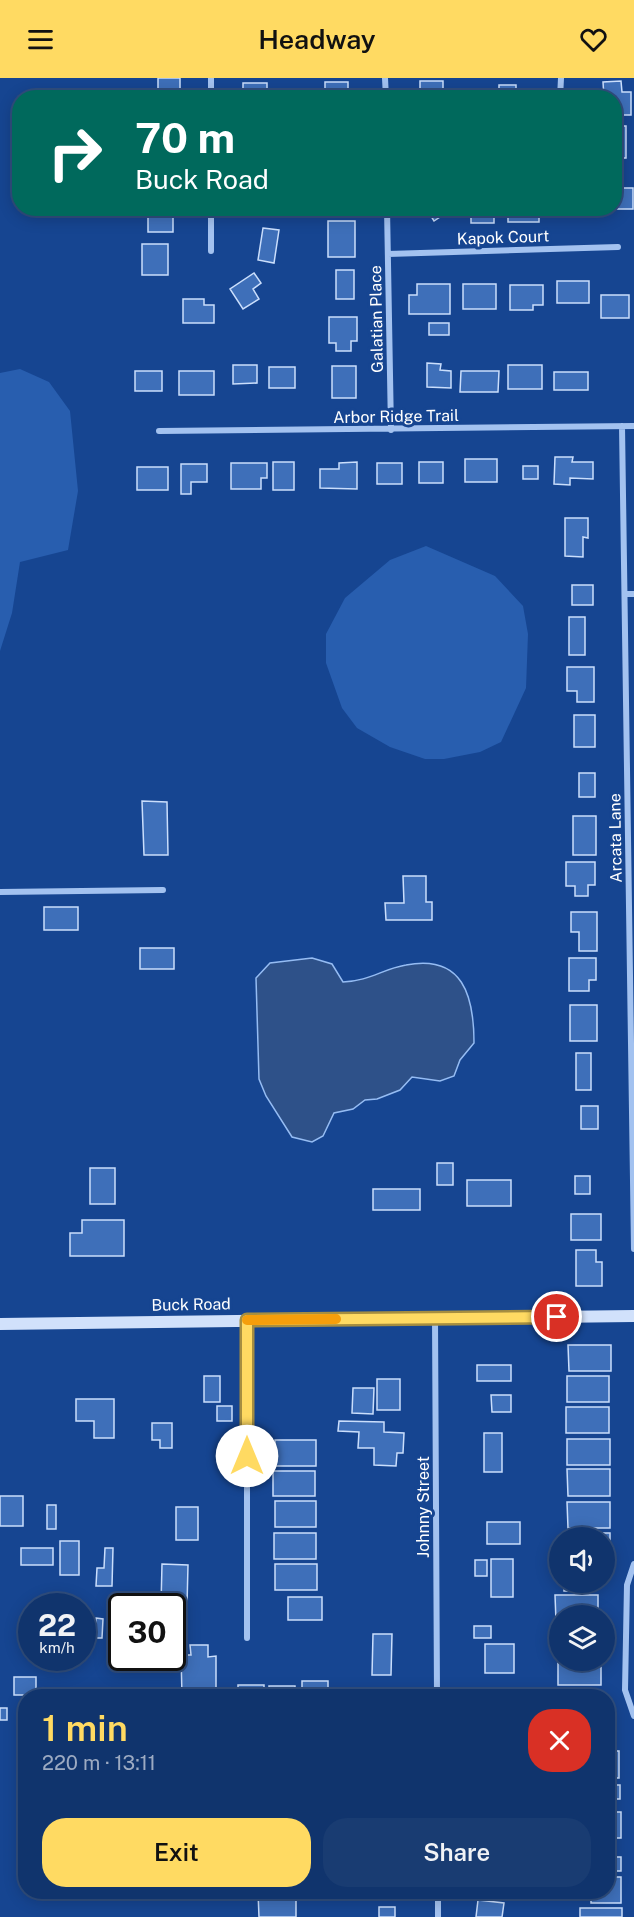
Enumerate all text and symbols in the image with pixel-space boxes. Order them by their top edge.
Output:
icon: menu [24,23,57,56]
text: Headway [258,23,376,55]
icon: heart [577,23,610,56]
text: 70 m [135,113,235,162]
icon: right [36,114,114,192]
text: Buck Road [135,163,269,195]
street label: Kapok Court [456,226,550,249]
street label: Galatian Place [366,265,387,373]
street label: Arbor Ridge Trail [333,406,459,427]
street label: Arcata Lane [605,793,626,883]
pin [531,1291,582,1342]
street label: Buck Road [151,1294,231,1315]
icon: arrive [540,1300,573,1333]
position arrow [215,1424,279,1488]
street label: Johnny Street [414,1456,433,1558]
map controls [549,1527,615,1671]
button: sound [549,1527,615,1593]
speed limit sign: 30 [108,1593,186,1671]
button: layers [549,1605,615,1671]
text: 22 [38,1607,76,1643]
text: km/h [39,1639,75,1656]
text: 1 min [42,1707,128,1749]
button: close [528,1709,591,1772]
text: 220 m · 13:11 [42,1751,156,1775]
button: Exit [42,1818,311,1887]
button: Share [323,1818,591,1887]

